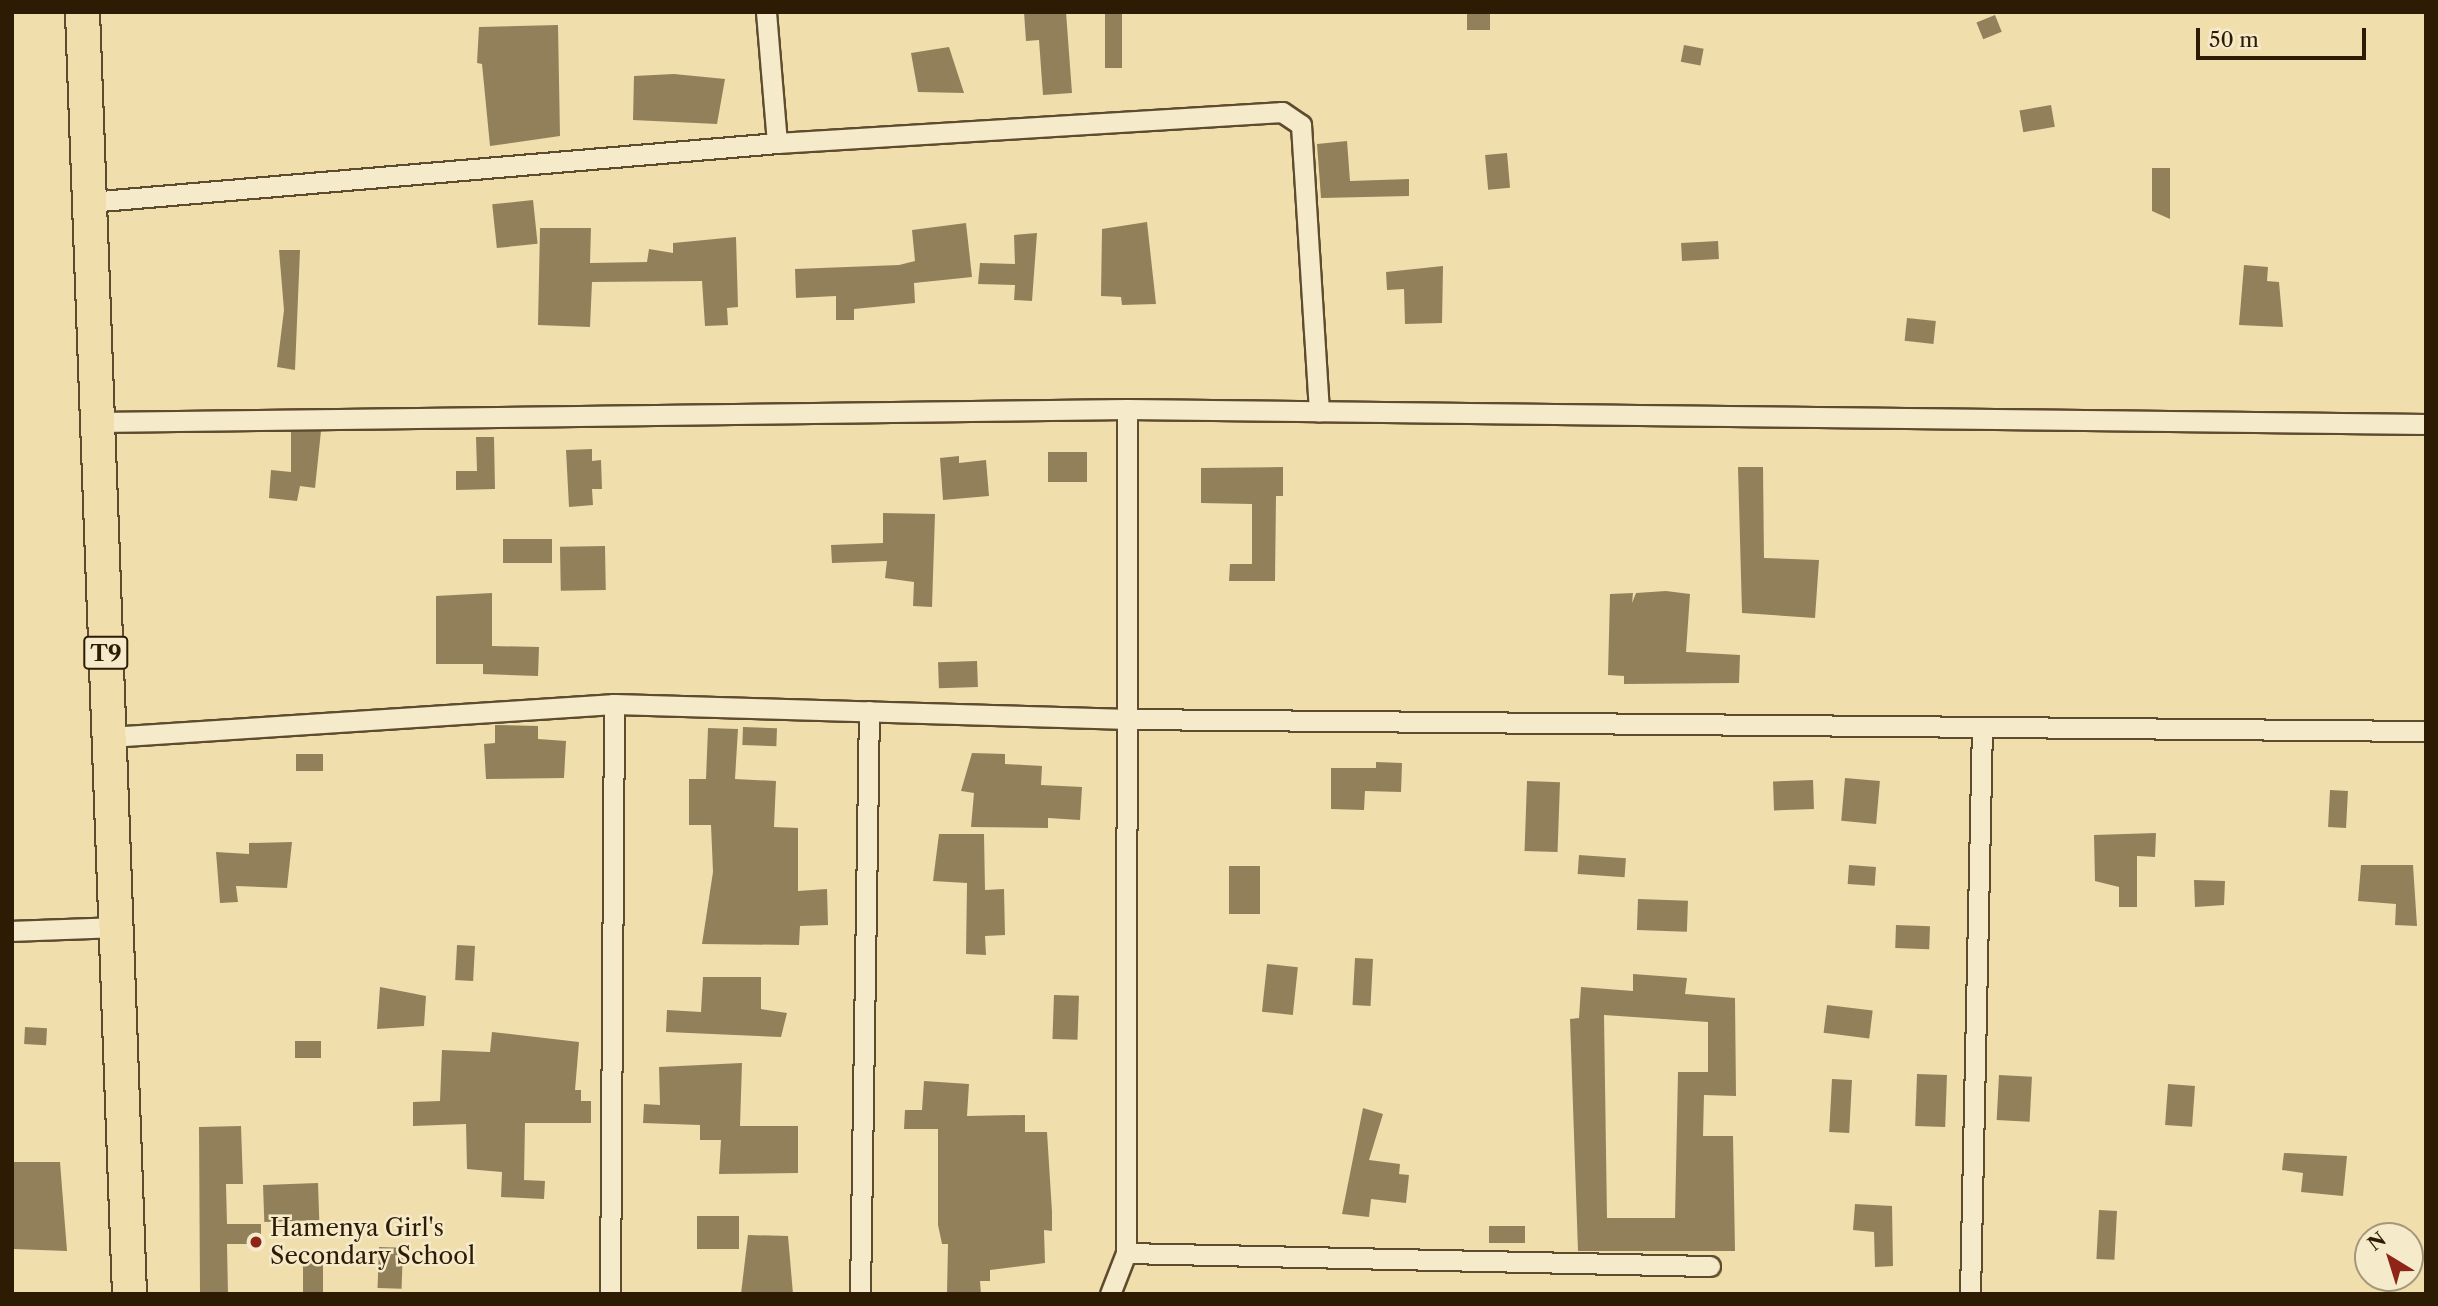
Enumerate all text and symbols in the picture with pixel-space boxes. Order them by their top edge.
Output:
scale bar [2200,14,2370,58]
text: 50 m [2209,27,2259,52]
road number: T9 [83,634,129,673]
place label: Hamenya Girl's Secondary School [270,1214,476,1270]
north arrow [2354,1222,2424,1292]
text: N [2363,1227,2391,1256]
marker: Hamenya Girl's Secondary School [248,1234,264,1250]

